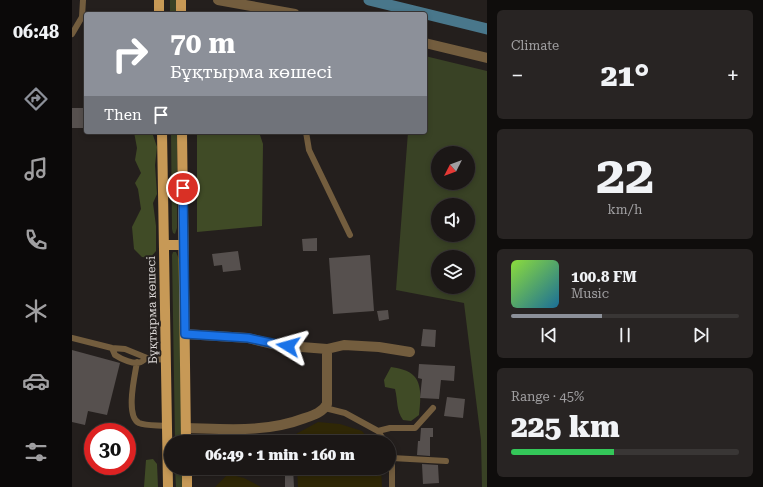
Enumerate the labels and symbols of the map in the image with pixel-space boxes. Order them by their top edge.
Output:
north arrow [431,146,475,190]
pin [166,171,200,205]
street label: Бұқтырма көшесі [144,256,160,364]
position arrow [267,325,309,367]
speed limit sign: 30 [84,423,136,475]

